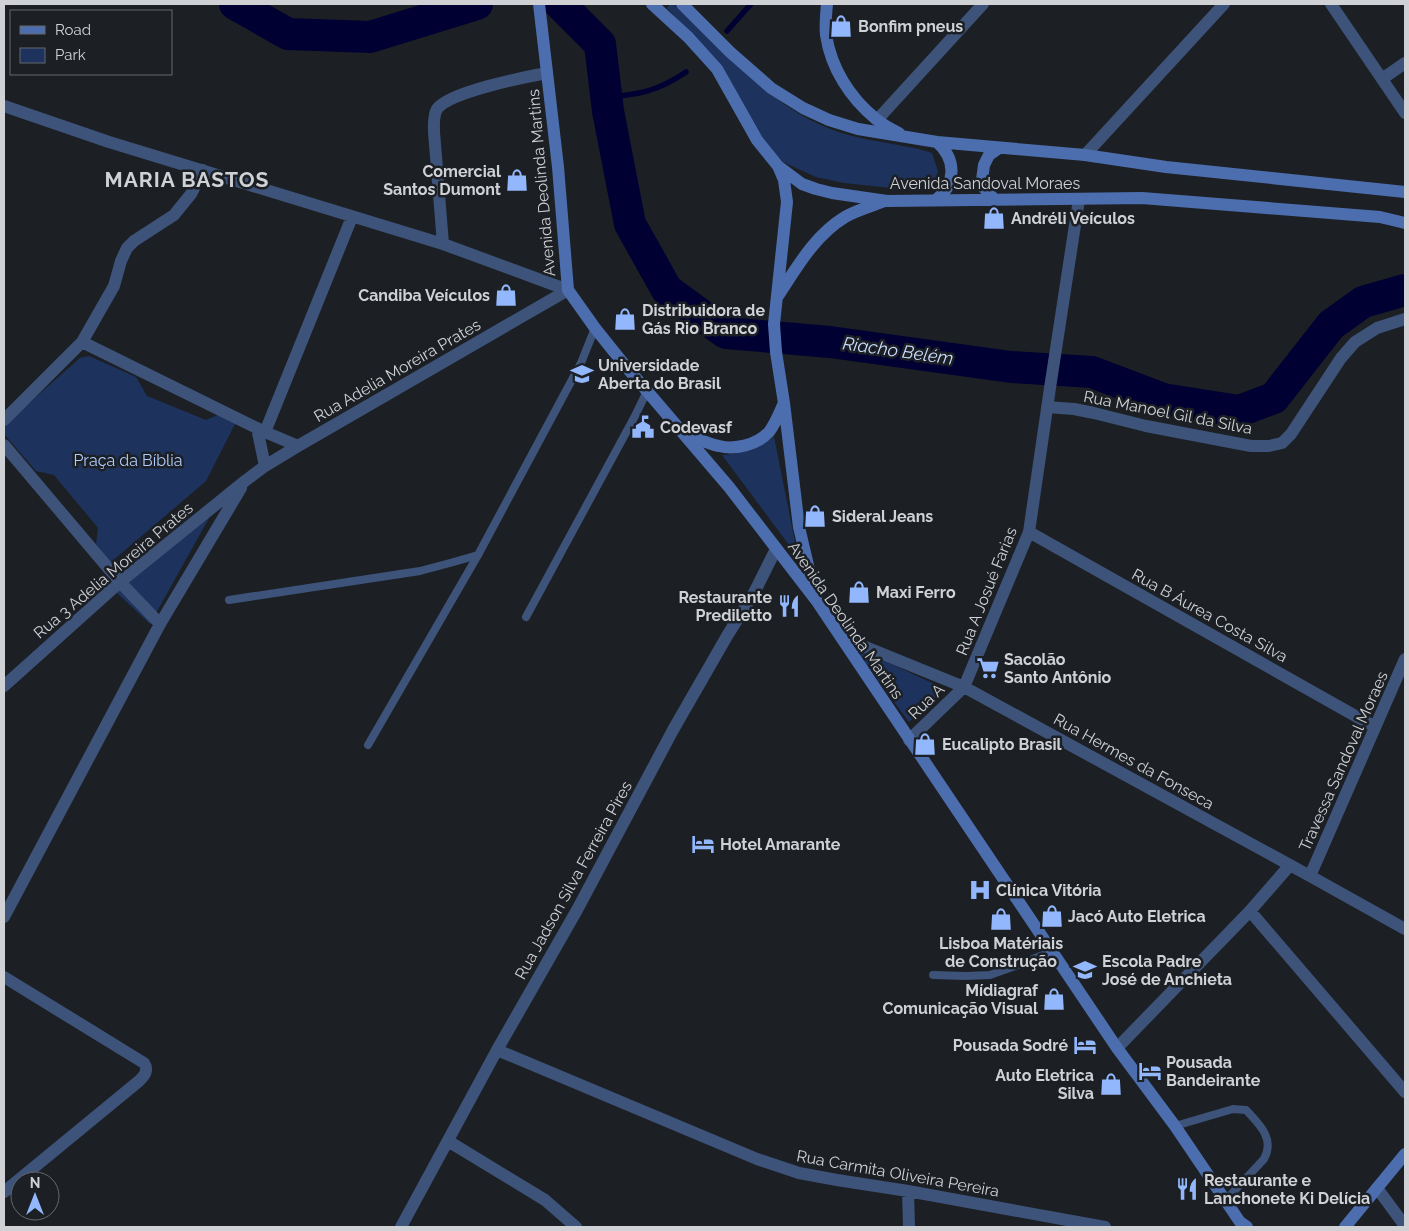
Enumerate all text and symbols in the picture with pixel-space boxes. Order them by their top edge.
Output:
legend [10,10,172,75]
shop icon: Bonfim pneus [828,13,854,39]
place label: Bonfim pneus [858,17,963,36]
text: Road [55,21,91,39]
text: Park [55,46,86,64]
street label: Avenida Deolinda Martins [524,88,559,277]
place label: Comercial Santos Dumont [383,162,502,199]
district label: MARIA BASTOS [105,167,269,192]
shop icon: Comercial Santos Dumont [504,167,530,193]
street label: Avenida Sandoval Moraes [890,174,1080,193]
shop icon: Andréli Veículos [981,205,1007,231]
place label: Andréli Veículos [1011,209,1135,228]
shop icon: Candiba Veículos [493,282,519,308]
place label: Candiba Veículos [358,286,490,305]
place label: Distribuidora de Gás Rio Branco [642,301,765,338]
shop icon: Distribuidora de Gás Rio Branco [612,306,638,332]
street label: Rua Adelia Moreira Prates [311,315,484,426]
water label: Riacho Belém [841,332,955,369]
place label: Universidade Aberta do Brasil [598,356,722,393]
school or university icon: Universidade Aberta do Brasil [569,361,595,387]
street label: Rua Manoel Gil da Silva [1082,387,1254,438]
public building icon: Codevasf [630,414,656,440]
place label: Codevasf [660,418,733,437]
park label: Praça da Bíblia [73,451,183,470]
street label: Rua 3 Adelia Moreira Prates [30,498,197,643]
shop icon: Sideral Jeans [802,503,828,529]
place label: Sideral Jeans [832,507,933,526]
street label: Rua A Josué Farias [952,524,1021,658]
street label: Avenida Deolinda Martins [784,538,907,703]
street label: Rua B Áurea Costa Silva [1129,564,1291,666]
shop icon: Maxi Ferro [846,579,872,605]
place label: Maxi Ferro [876,583,956,602]
place label: Restaurante Prediletto [678,588,772,625]
restaurant icon: Restaurante Prediletto [776,593,802,619]
place label: Sacolão Santo Antônio [1004,650,1112,687]
supermarket icon: Sacolão Santo Antônio [975,655,1001,681]
street label: Travessa Sandoval Moraes [1295,668,1392,854]
street label: Rua A [904,679,949,723]
street label: Rua Hermes da Fonseca [1050,709,1217,813]
shop icon: Eucalipto Brasil [912,731,938,757]
place label: Eucalipto Brasil [942,735,1063,754]
street label: Rua Jadson Silva Ferreira Pires [511,777,636,983]
hotel icon: Hotel Amarante [690,831,716,857]
place label: Hotel Amarante [720,835,841,854]
hospital icon: Clínica Vitória [967,877,993,903]
place label: Clínica Vitória [996,881,1101,900]
shop icon: Jacó Auto Eletrica [1039,903,1065,929]
shop icon: Lisboa Matériais de Construção [988,906,1014,932]
place label: Jacó Auto Eletrica [1068,907,1206,926]
place label: Lisboa Matériais de Construção [939,934,1063,971]
place label: Escola Padre José de Anchieta [1102,952,1232,989]
school or university icon: Escola Padre José de Anchieta [1072,957,1098,983]
place label: Mídiagraf Comunicação Visual [882,981,1039,1018]
shop icon: Mídiagraf Comunicação Visual [1041,986,1067,1012]
hotel icon: Pousada Sodré [1072,1032,1098,1058]
place label: Pousada Sodré [953,1036,1068,1055]
place label: Pousada Bandeirante [1166,1053,1261,1090]
hotel icon: Pousada Bandeirante [1137,1058,1163,1084]
place label: Auto Eletrica Silva [995,1066,1094,1103]
shop icon: Auto Eletrica Silva [1098,1071,1124,1097]
street label: Rua Carmita Oliveira Pereira [795,1146,1001,1201]
north arrow [10,1171,60,1221]
place label: Restaurante e Lanchonete Ki Delícia [1204,1171,1370,1208]
text: N [30,1175,40,1191]
restaurant icon: Restaurante e Lanchonete Ki Delícia [1174,1176,1200,1202]

